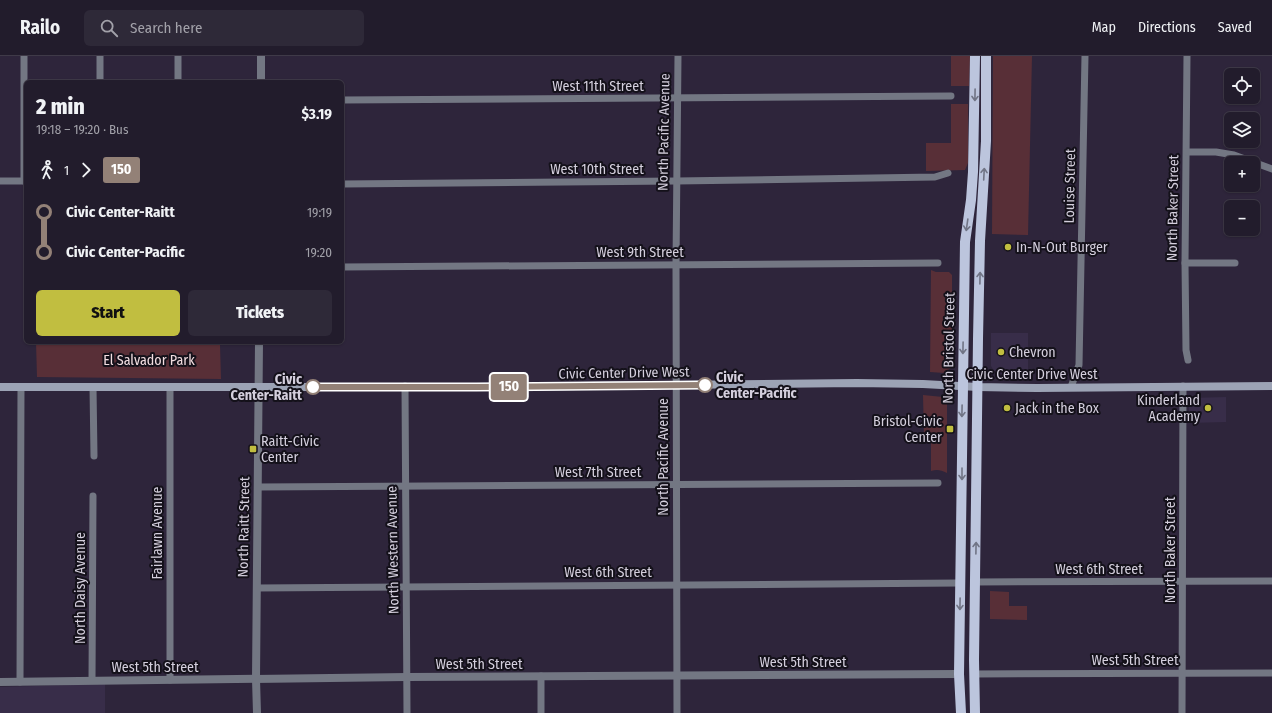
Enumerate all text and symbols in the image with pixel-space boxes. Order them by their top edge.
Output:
search box [84,10,364,46]
text: Railo [20,16,60,39]
icon: search [98,17,120,39]
text: Search here [130,19,202,37]
text: Map [1092,19,1116,36]
text: Directions [1138,19,1196,36]
text: Saved [1218,19,1252,36]
map controls [1224,68,1260,236]
button: locate [1224,68,1260,104]
street label: North Pacific Avenue [654,73,674,191]
street label: West 11th Street [552,78,644,95]
one-way arrow [971,88,978,101]
text: 2 min [36,93,85,120]
text: $3.19 [301,105,332,123]
button: layers [1224,112,1260,148]
text: 19:18 – 19:20 · Bus [36,122,128,137]
street label: Louise Street [1061,148,1079,224]
street label: North Baker Street [1164,154,1182,261]
button: + [1224,156,1260,192]
icon: walk [36,159,58,181]
icon: forward [75,159,97,181]
text: 150 [111,161,132,178]
street label: West 10th Street [550,161,644,178]
text: 1 [64,163,69,178]
one-way arrow [980,168,987,181]
button: − [1224,200,1260,236]
text: Civic Center-Raitt [66,203,175,221]
text: 19:19 [307,205,332,220]
one-way arrow [963,218,971,231]
place label: In-N-Out Burger [1016,239,1108,256]
marker: In-N-Out Burger [1003,242,1013,252]
text: Civic Center-Pacific [66,243,185,261]
street label: West 9th Street [596,244,684,261]
text: 19:20 [305,245,332,260]
one-way arrow [976,272,984,285]
button: Start [36,290,180,336]
button: Tickets [188,290,332,336]
street label: North Bristol Street [940,292,958,404]
one-way arrow [959,341,967,354]
place label: Chevron [1009,344,1056,361]
marker: Chevron [996,347,1006,357]
park label: El Salvador Park [103,352,195,369]
street label: Civic Center Drive West [558,363,690,383]
street label: Civic Center Drive West [966,366,1098,383]
place label: Civic Center-Pacific [716,369,798,402]
place label: Civic Center-Raitt [231,371,303,404]
line badge: 150 [486,374,532,400]
marker: Civic Center-Pacific [697,377,713,393]
text: 150 [499,378,519,395]
marker: Civic Center-Raitt [305,379,321,395]
place label: Kinderland Academy [1137,392,1201,425]
street label: North Pacific Avenue [655,398,672,516]
place label: Jack in the Box [1015,400,1100,417]
marker: Jack in the Box [1002,403,1012,413]
marker: Kinderland Academy [1203,403,1213,413]
one-way arrow [958,404,966,417]
place label: Bristol-Civic Center [873,413,942,446]
marker: Bristol-Civic Center [945,424,955,434]
place label: Raitt-Civic Center [261,433,319,466]
marker: Raitt-Civic Center [248,444,258,454]
street label: West 7th Street [555,464,642,481]
one-way arrow [958,467,966,480]
street label: North Raitt Street [235,476,253,578]
street label: Fairlawn Avenue [149,486,166,579]
street label: North Western Avenue [383,486,403,614]
street label: North Baker Street [1162,496,1179,603]
street label: North Daisy Avenue [72,532,89,644]
one-way arrow [972,542,980,555]
street label: West 6th Street [1055,561,1143,578]
street label: West 6th Street [564,564,652,581]
one-way arrow [956,597,963,610]
street label: West 5th Street [1091,652,1179,669]
street label: West 5th Street [759,654,847,671]
street label: West 5th Street [435,656,523,673]
street label: West 5th Street [111,659,199,676]

